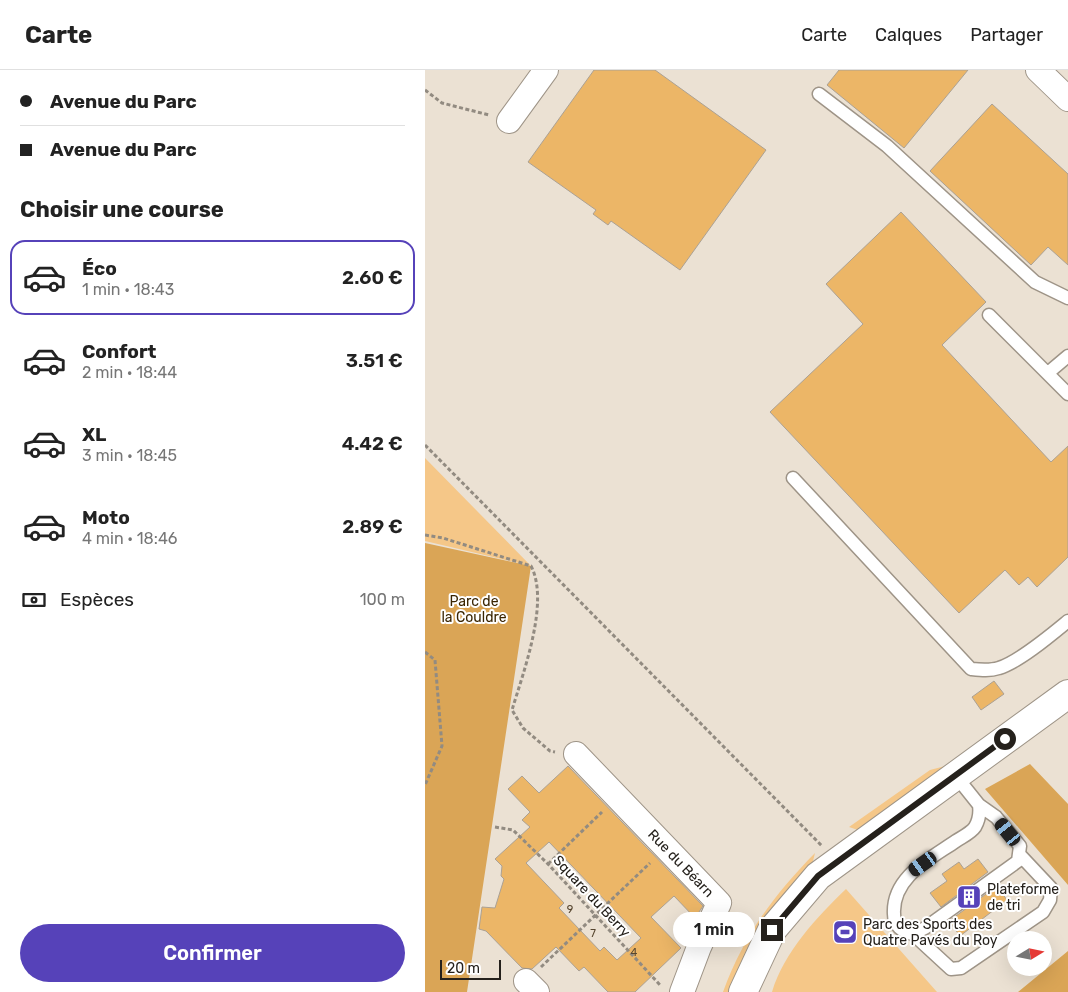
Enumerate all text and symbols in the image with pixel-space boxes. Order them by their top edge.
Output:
text: Carte [25,21,92,49]
text: Carte [801,24,847,46]
text: Calques [875,24,942,46]
text: Partager [970,24,1043,46]
text: Avenue du Parc [50,90,197,113]
text: Avenue du Parc [50,138,197,161]
text: Choisir une course [20,196,224,223]
icon: car [22,255,67,300]
text: Éco [82,257,117,280]
text: 2.60 € [342,266,403,289]
text: 1 min · 18:43 [82,280,174,299]
icon: car [22,338,67,383]
text: Confort [82,340,156,363]
text: 3.51 € [346,349,403,372]
text: 2 min · 18:44 [82,363,177,382]
icon: car [22,421,67,466]
text: XL [82,423,106,446]
text: 4.42 € [342,432,403,455]
text: 3 min · 18:45 [82,446,177,465]
icon: car [22,504,67,549]
text: Moto [82,506,130,529]
text: 2.89 € [342,515,403,538]
text: 4 min · 18:46 [82,529,177,548]
icon: cash [20,586,48,614]
text: Espèces [60,588,134,611]
text: 100 m [360,590,405,609]
park label: Parc de la Couldre [441,593,507,626]
route start [994,728,1016,750]
car [992,816,1023,848]
street label: Rue du Béarn [644,826,717,901]
car [906,849,939,879]
street label: Square du Berry [549,852,634,941]
place label: Plateforme de tri [987,881,1059,914]
building icon: Plateforme de tri [956,884,982,910]
house number: 9 [567,903,573,916]
callout: 1 min [672,912,755,948]
place label: Parc des Sports des Quatre Pavés du Roy [863,916,998,949]
route end [761,919,783,941]
sports icon: Parc des Sports des Quatre Pavés du Roy [832,919,858,945]
text: 1 min [694,920,734,939]
button: Confirmer [20,924,405,982]
house number: 7 [590,927,596,940]
north arrow [1007,931,1053,976]
map controls [1007,931,1052,976]
house number: 4 [631,946,638,959]
scale bar [440,957,501,980]
text: 20 m [447,960,480,977]

